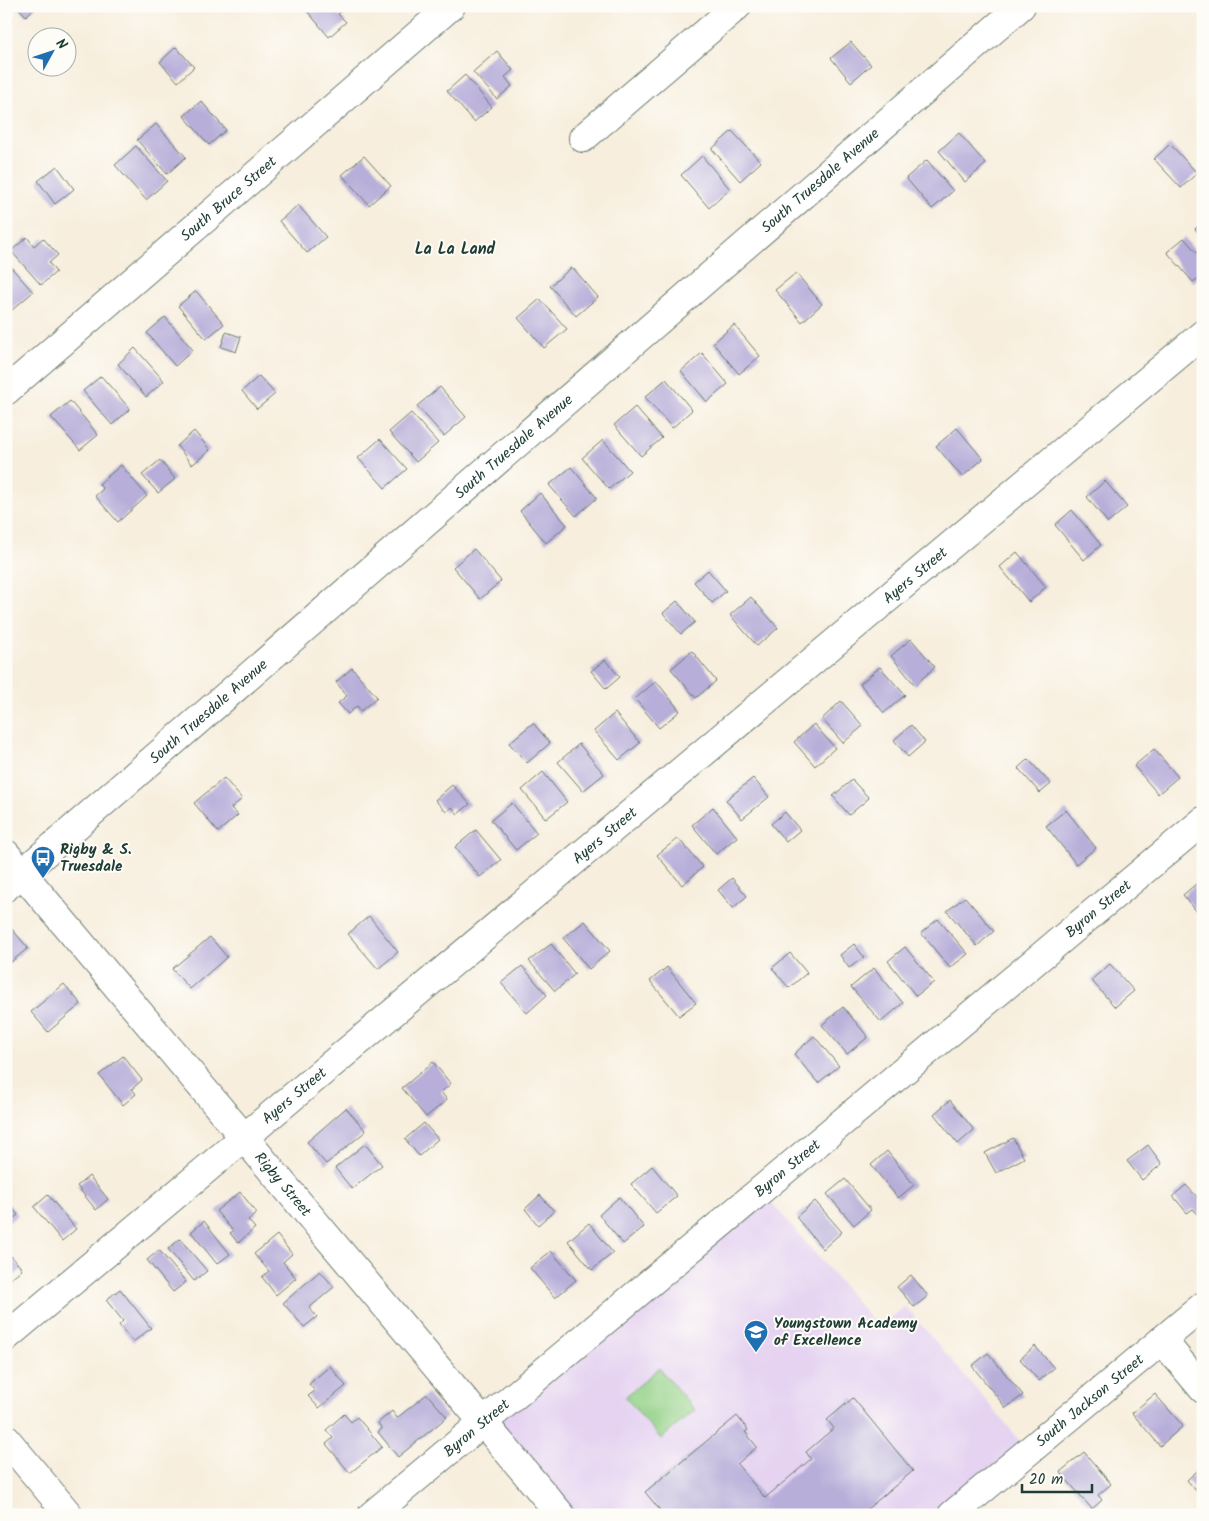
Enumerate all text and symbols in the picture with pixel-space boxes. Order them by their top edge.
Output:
north arrow [28,28,78,78]
text: N [50,34,73,55]
street label: South Truesdale Avenue [756,123,886,240]
street label: South Bruce Street [175,151,283,248]
district label: La La Land [415,237,496,262]
street label: South Truesdale Avenue [449,389,579,506]
street label: Ayers Street [878,542,954,610]
street label: South Truesdale Avenue [144,654,274,770]
street label: Ayers Street [568,802,643,871]
place label: Rigby & S. Truesdale [60,838,132,879]
bus stop icon: Rigby & S. Truesdale [30,845,56,879]
street label: Byron Street [1060,874,1137,944]
street label: Ayers Street [257,1062,333,1131]
street label: Byron Street [749,1134,827,1204]
street label: Rigby Street [248,1147,317,1223]
place label: Youngstown Academy of Excellence [774,1312,918,1353]
school or university icon: Youngstown Academy of Excellence [743,1319,769,1353]
street label: South Jackson Street [1031,1349,1150,1454]
street label: Byron Street [438,1393,516,1464]
scale bar [1022,1461,1092,1493]
text: 20 m [1029,1468,1063,1492]

